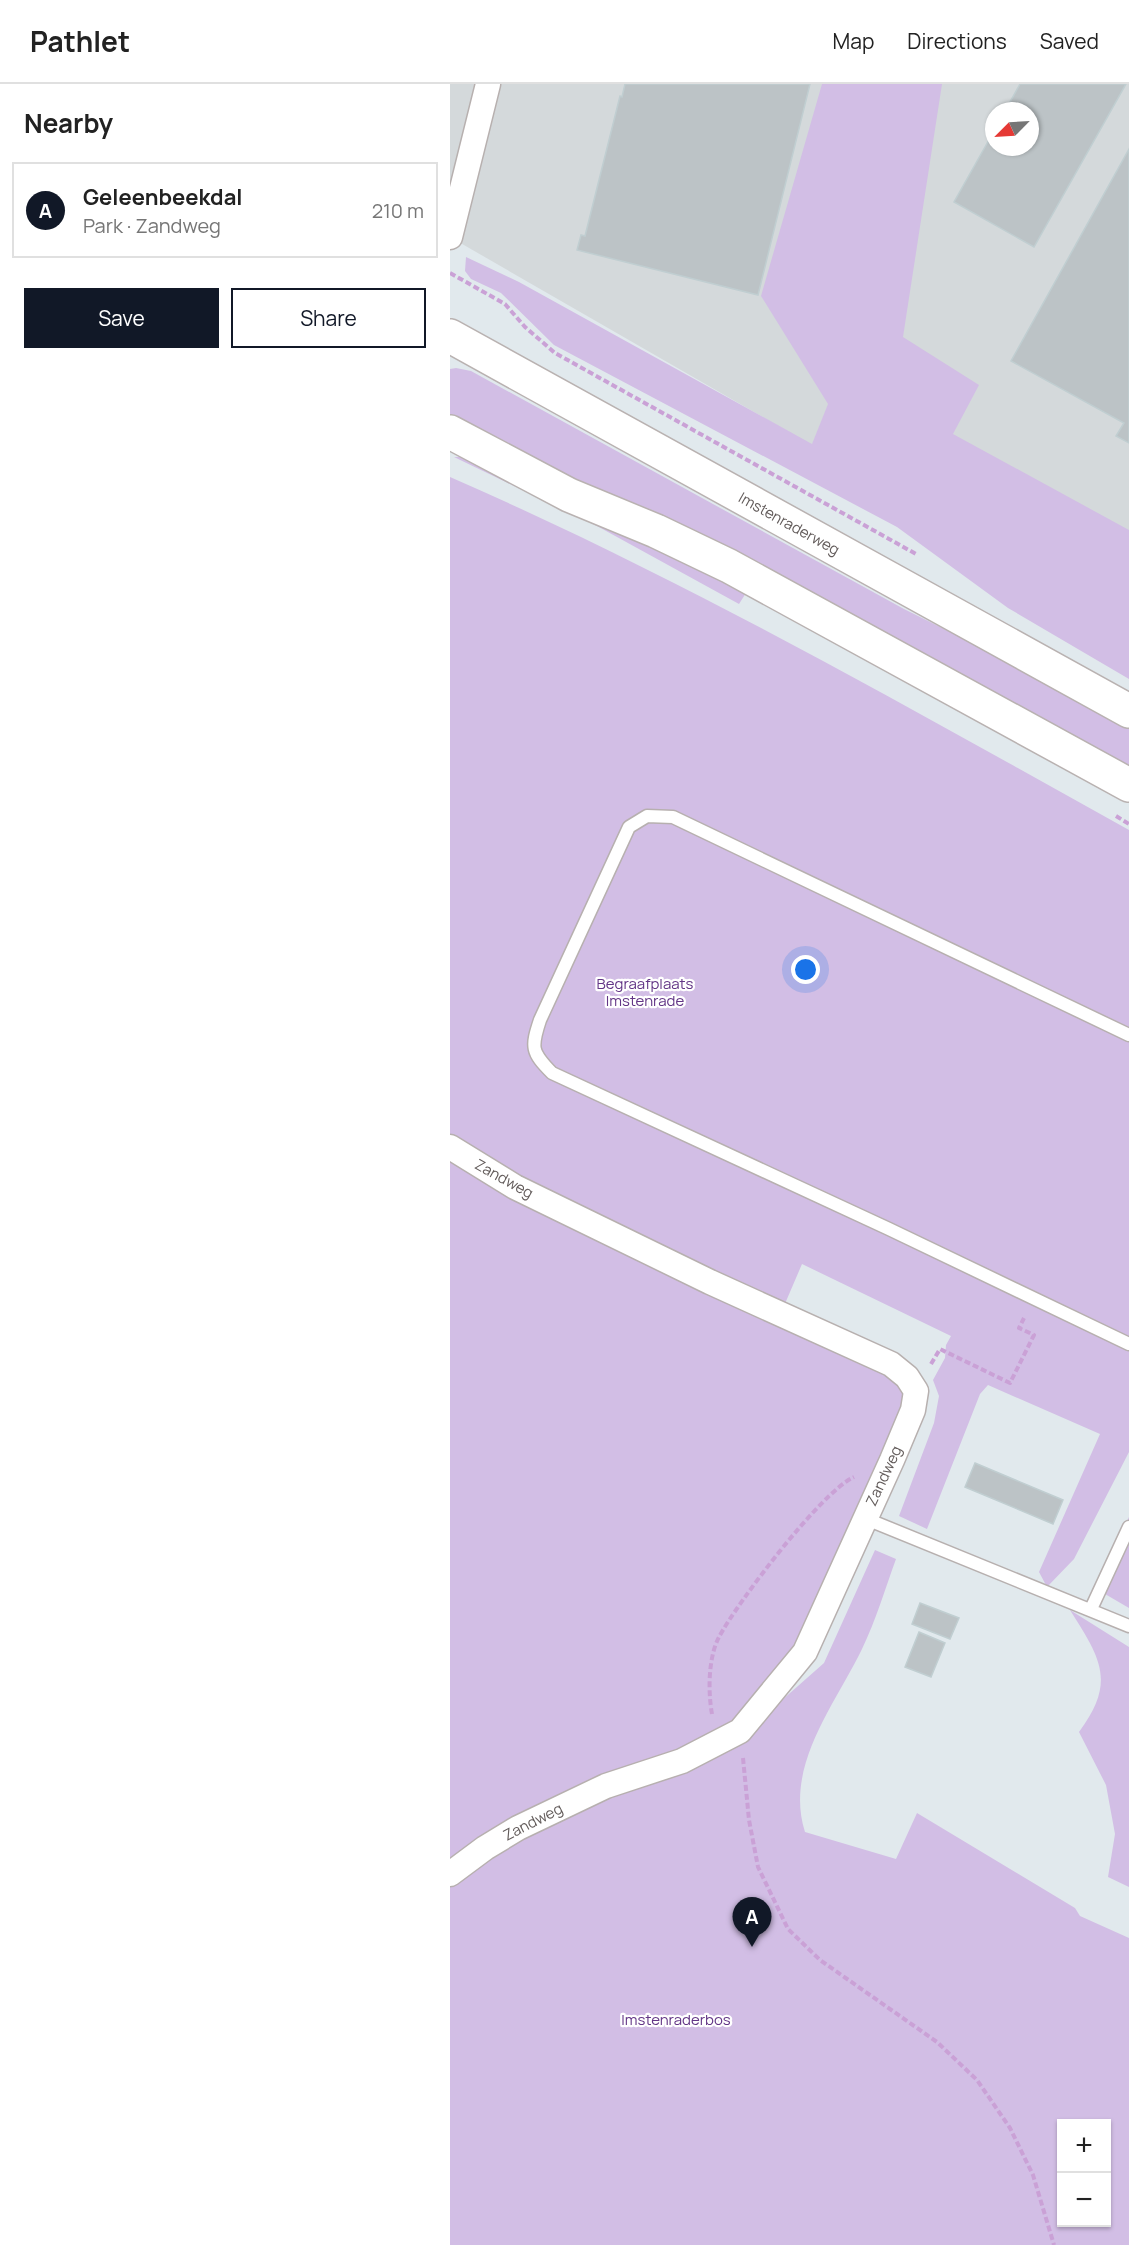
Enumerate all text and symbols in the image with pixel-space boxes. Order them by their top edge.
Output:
text: Pathlet [30,22,130,60]
text: Map [833,27,874,55]
text: Directions [907,27,1007,55]
text: Saved [1040,27,1099,55]
north arrow [985,102,1039,156]
text: Nearby [24,105,113,141]
text: Geleenbeekdal [83,182,243,212]
text: A [39,197,52,224]
text: 210 m [372,197,424,224]
text: Park · Zandweg [83,212,221,239]
button: Save [24,288,219,348]
button: Share [231,288,426,348]
street label: Imstenraderweg [735,487,844,560]
your location [791,955,820,984]
park label: Begraafplaats Imstenrade [597,973,694,1011]
street label: Zandweg [471,1154,537,1203]
street label: Zandweg [860,1442,907,1509]
street label: Zandweg [499,1798,566,1845]
pin: A [732,1898,772,1947]
park label: Imstenraderbos [621,2009,731,2030]
map controls [1057,2119,1111,2227]
button: + [1057,2119,1111,2173]
button: − [1057,2173,1111,2227]

